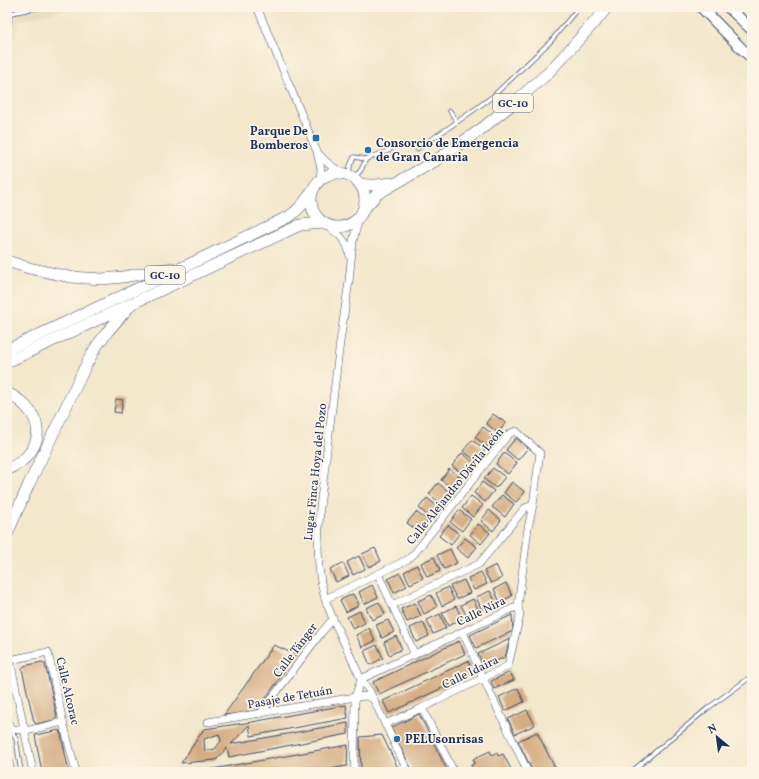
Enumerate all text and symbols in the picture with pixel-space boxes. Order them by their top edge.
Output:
road number: GC-10 [493,94,533,112]
place label: Parque De Bomberos [250,124,308,154]
marker: Parque De Bomberos [311,133,321,143]
place label: Consorcio de Emergencia de Gran Canaria [376,136,519,166]
marker: Consorcio de Emergencia de Gran Canaria [363,145,373,155]
road number: GC-10 [145,266,185,284]
street label: Lugar Finca Hoya del Pozo [301,403,331,542]
street label: Calle Alejandro Dávila León [404,425,508,548]
street label: Calle Nira [454,593,509,631]
street label: Calle Tánger [270,620,322,681]
street label: Calle Idaira [440,652,501,693]
street label: Calle Alcorac [51,656,83,727]
street label: Pasaje de Tetuán [246,683,334,713]
north arrow [697,717,737,757]
text: N [706,721,720,738]
place label: PELUsonrisas [405,732,484,748]
marker: PELUsonrisas [392,734,402,744]

